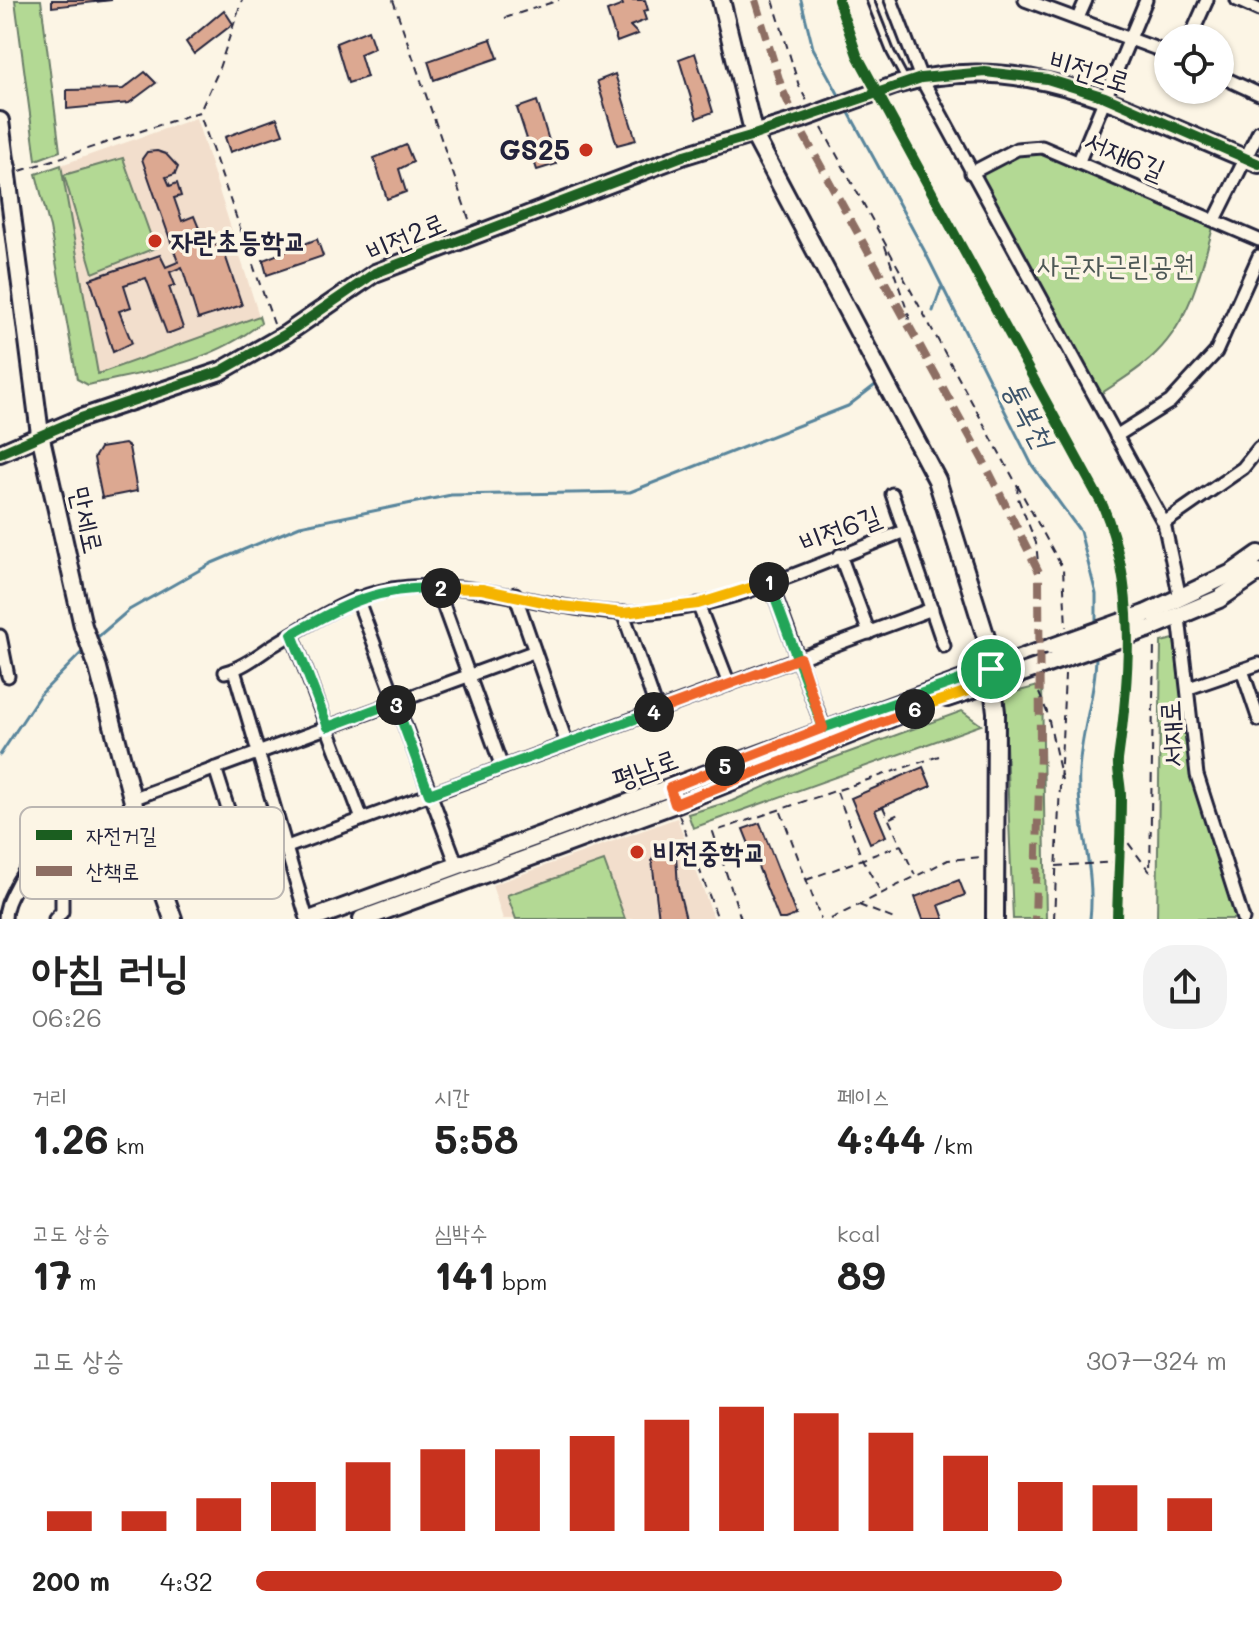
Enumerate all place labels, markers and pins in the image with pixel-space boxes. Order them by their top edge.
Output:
place label: GS25 [499,131,570,167]
marker: GS25 [577,141,595,159]
place label: 자란초등학교 [171,222,306,258]
marker: 자란초등학교 [146,232,164,250]
pin: 1 [749,562,789,602]
pin: 2 [421,568,461,608]
pin [957,635,1025,703]
pin: 3 [376,685,416,725]
pin: 6 [895,689,935,729]
pin: 4 [634,692,674,732]
pin: 5 [705,746,745,786]
place label: 비전중학교 [653,833,766,869]
marker: 비전중학교 [628,843,646,861]

